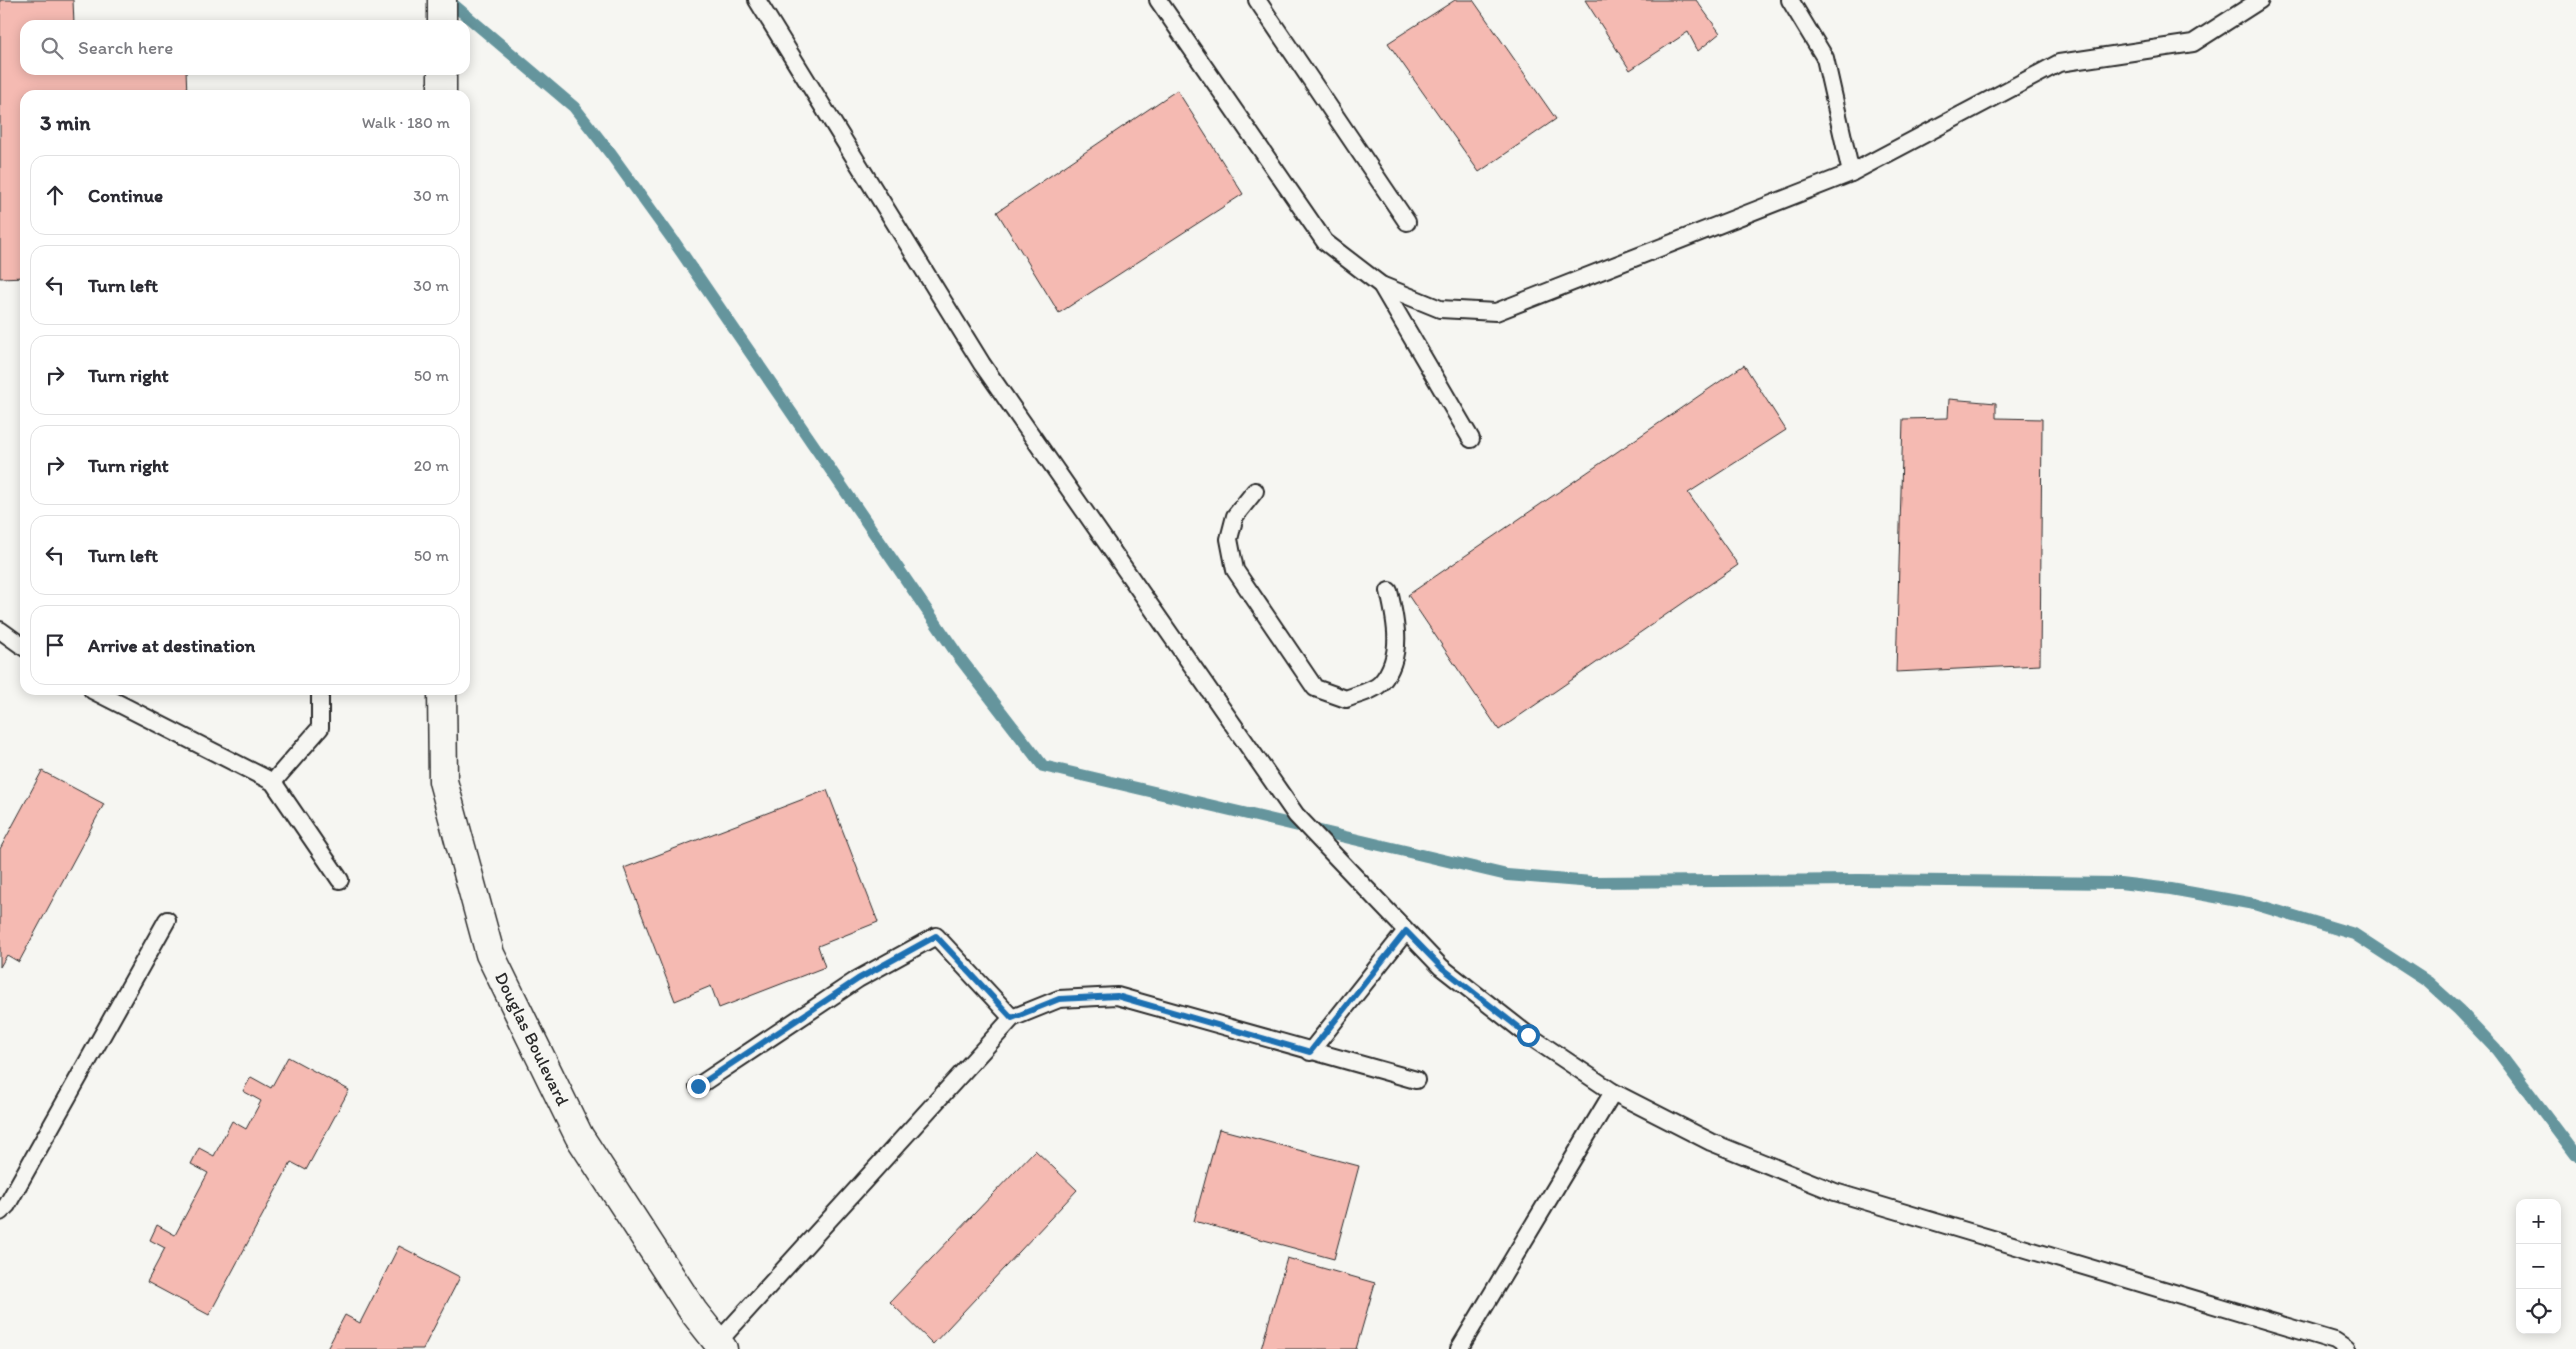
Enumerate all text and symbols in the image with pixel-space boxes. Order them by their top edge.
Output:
search box [20,20,470,75]
icon: search [38,34,66,62]
text: Search here [78,36,173,59]
text: 3 min [40,110,90,135]
text: Walk · 180 m [362,113,450,132]
icon: ahead [41,181,69,209]
text: Continue [88,184,163,207]
text: 30 m [413,186,449,205]
icon: left [41,271,69,299]
text: Turn left [88,274,158,297]
text: 30 m [413,276,449,295]
icon: right [41,361,69,389]
text: Turn right [88,364,169,387]
text: 50 m [414,366,449,385]
icon: right [41,451,69,479]
text: Turn right [88,454,169,477]
text: 20 m [414,456,449,475]
icon: left [41,541,69,569]
text: Turn left [88,544,158,567]
text: 50 m [414,546,449,565]
icon: arrive [41,631,69,659]
text: Arrive at destination [88,634,255,657]
street label: Douglas Boulevard [490,969,574,1109]
route start [1517,1024,1540,1047]
route end [687,1075,710,1098]
map controls [2516,1199,2561,1334]
button: + [2516,1199,2561,1244]
button: − [2516,1244,2561,1289]
button: locate [2516,1289,2561,1334]

